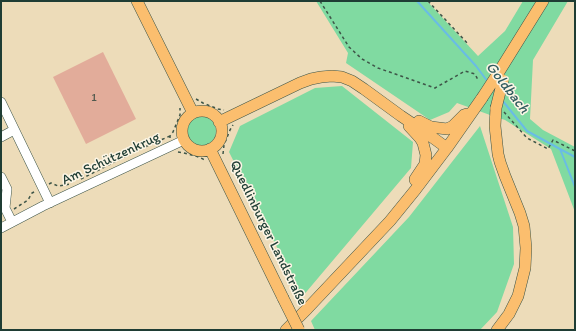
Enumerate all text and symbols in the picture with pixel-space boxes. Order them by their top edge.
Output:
water label: Goldbach [481,59,533,117]
house number: 1 [91,91,97,105]
street label: Am Schützenkrug [59,129,163,189]
street label: Quedlinburger Landstraße [226,158,310,308]

